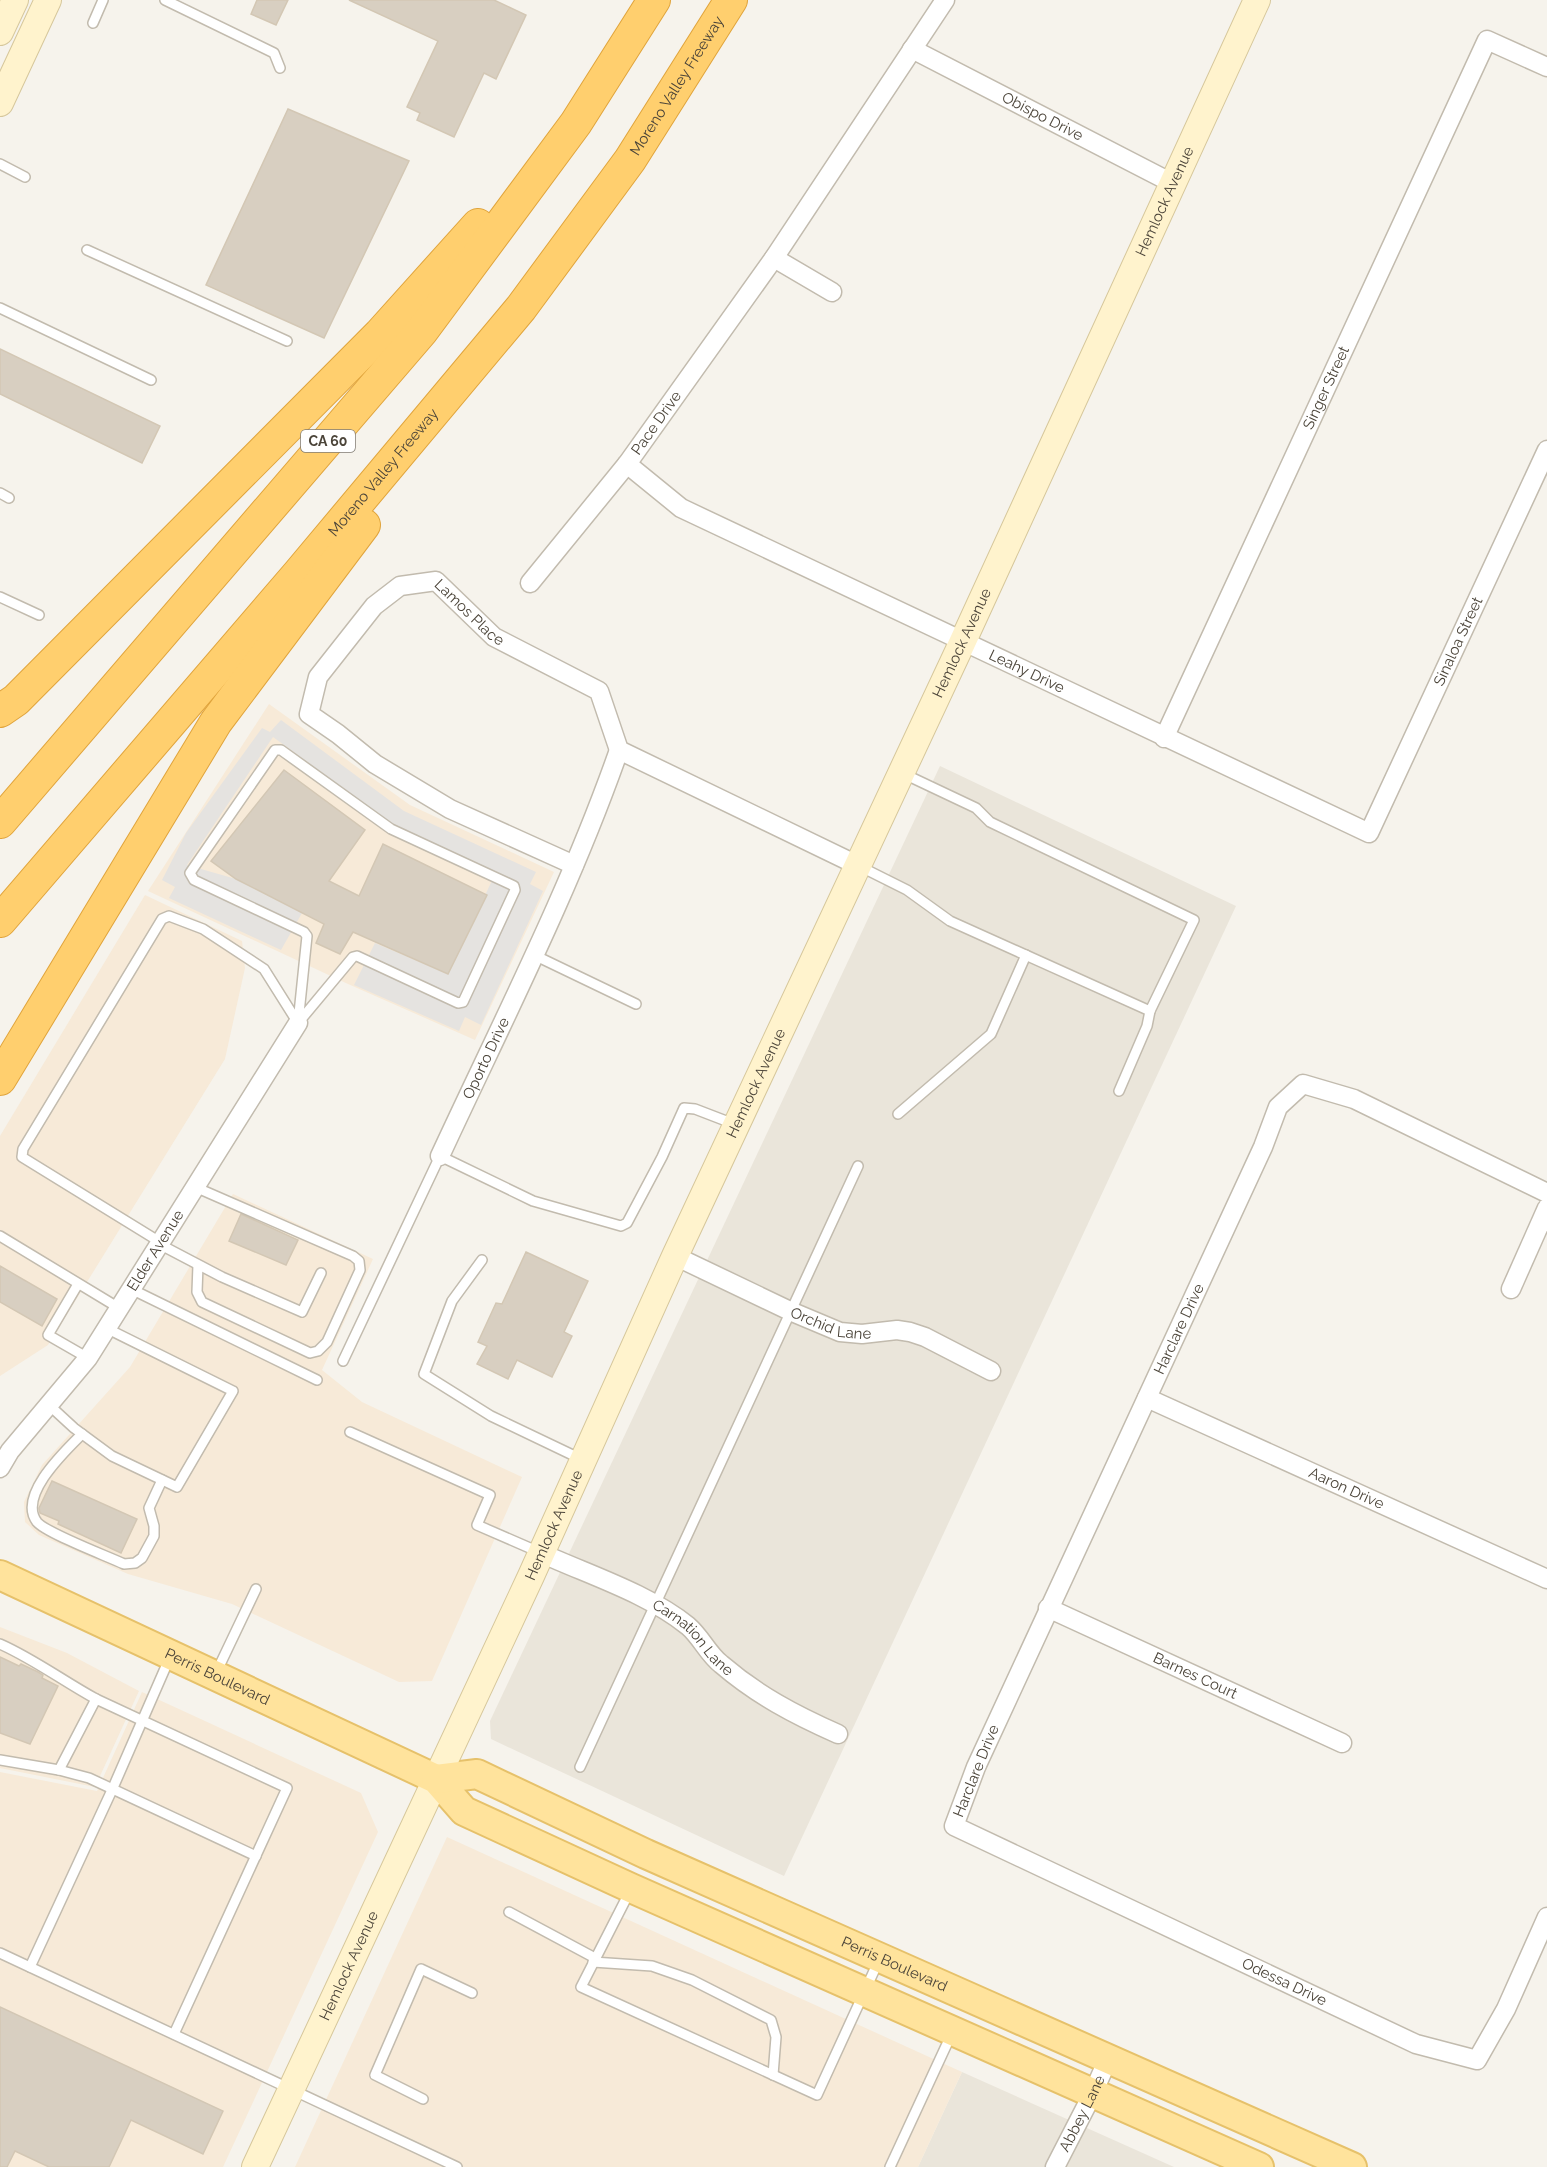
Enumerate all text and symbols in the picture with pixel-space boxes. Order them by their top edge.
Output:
street label: Moreno Valley Freeway [626,13,728,159]
street label: Obispo Drive [999,88,1086,145]
street label: Hemlock Avenue [1132,143,1198,259]
street label: Singer Street [1299,343,1353,432]
street label: Pace Drive [627,387,685,458]
street label: Moreno Valley Freeway [324,405,442,540]
road number: CA 60 [301,430,355,452]
street label: Lamos Place [431,575,507,650]
street label: Hemlock Avenue [929,585,995,701]
street label: Sinaloa Street [1430,594,1487,689]
street label: Leahy Drive [986,646,1068,697]
street label: Oporto Drive [459,1014,513,1102]
street label: Hemlock Avenue [723,1025,789,1141]
street label: Elder Avenue [123,1206,188,1294]
street label: Harclare Drive [1150,1281,1208,1377]
street label: Orchid Lane [788,1303,872,1343]
street label: Aaron Drive [1306,1463,1387,1513]
street label: Hemlock Avenue [521,1467,587,1583]
street label: Carnation Lane [649,1596,737,1680]
street label: Perris Boulevard [162,1644,273,1709]
street label: Barnes Court [1150,1649,1240,1703]
street label: Harclare Drive [949,1722,1003,1820]
street label: Hemlock Avenue [316,1908,382,2024]
street label: Perris Boulevard [839,1933,950,1995]
street label: Odessa Drive [1239,1954,1330,2010]
street label: Abbey Lane [1055,2072,1109,2155]

